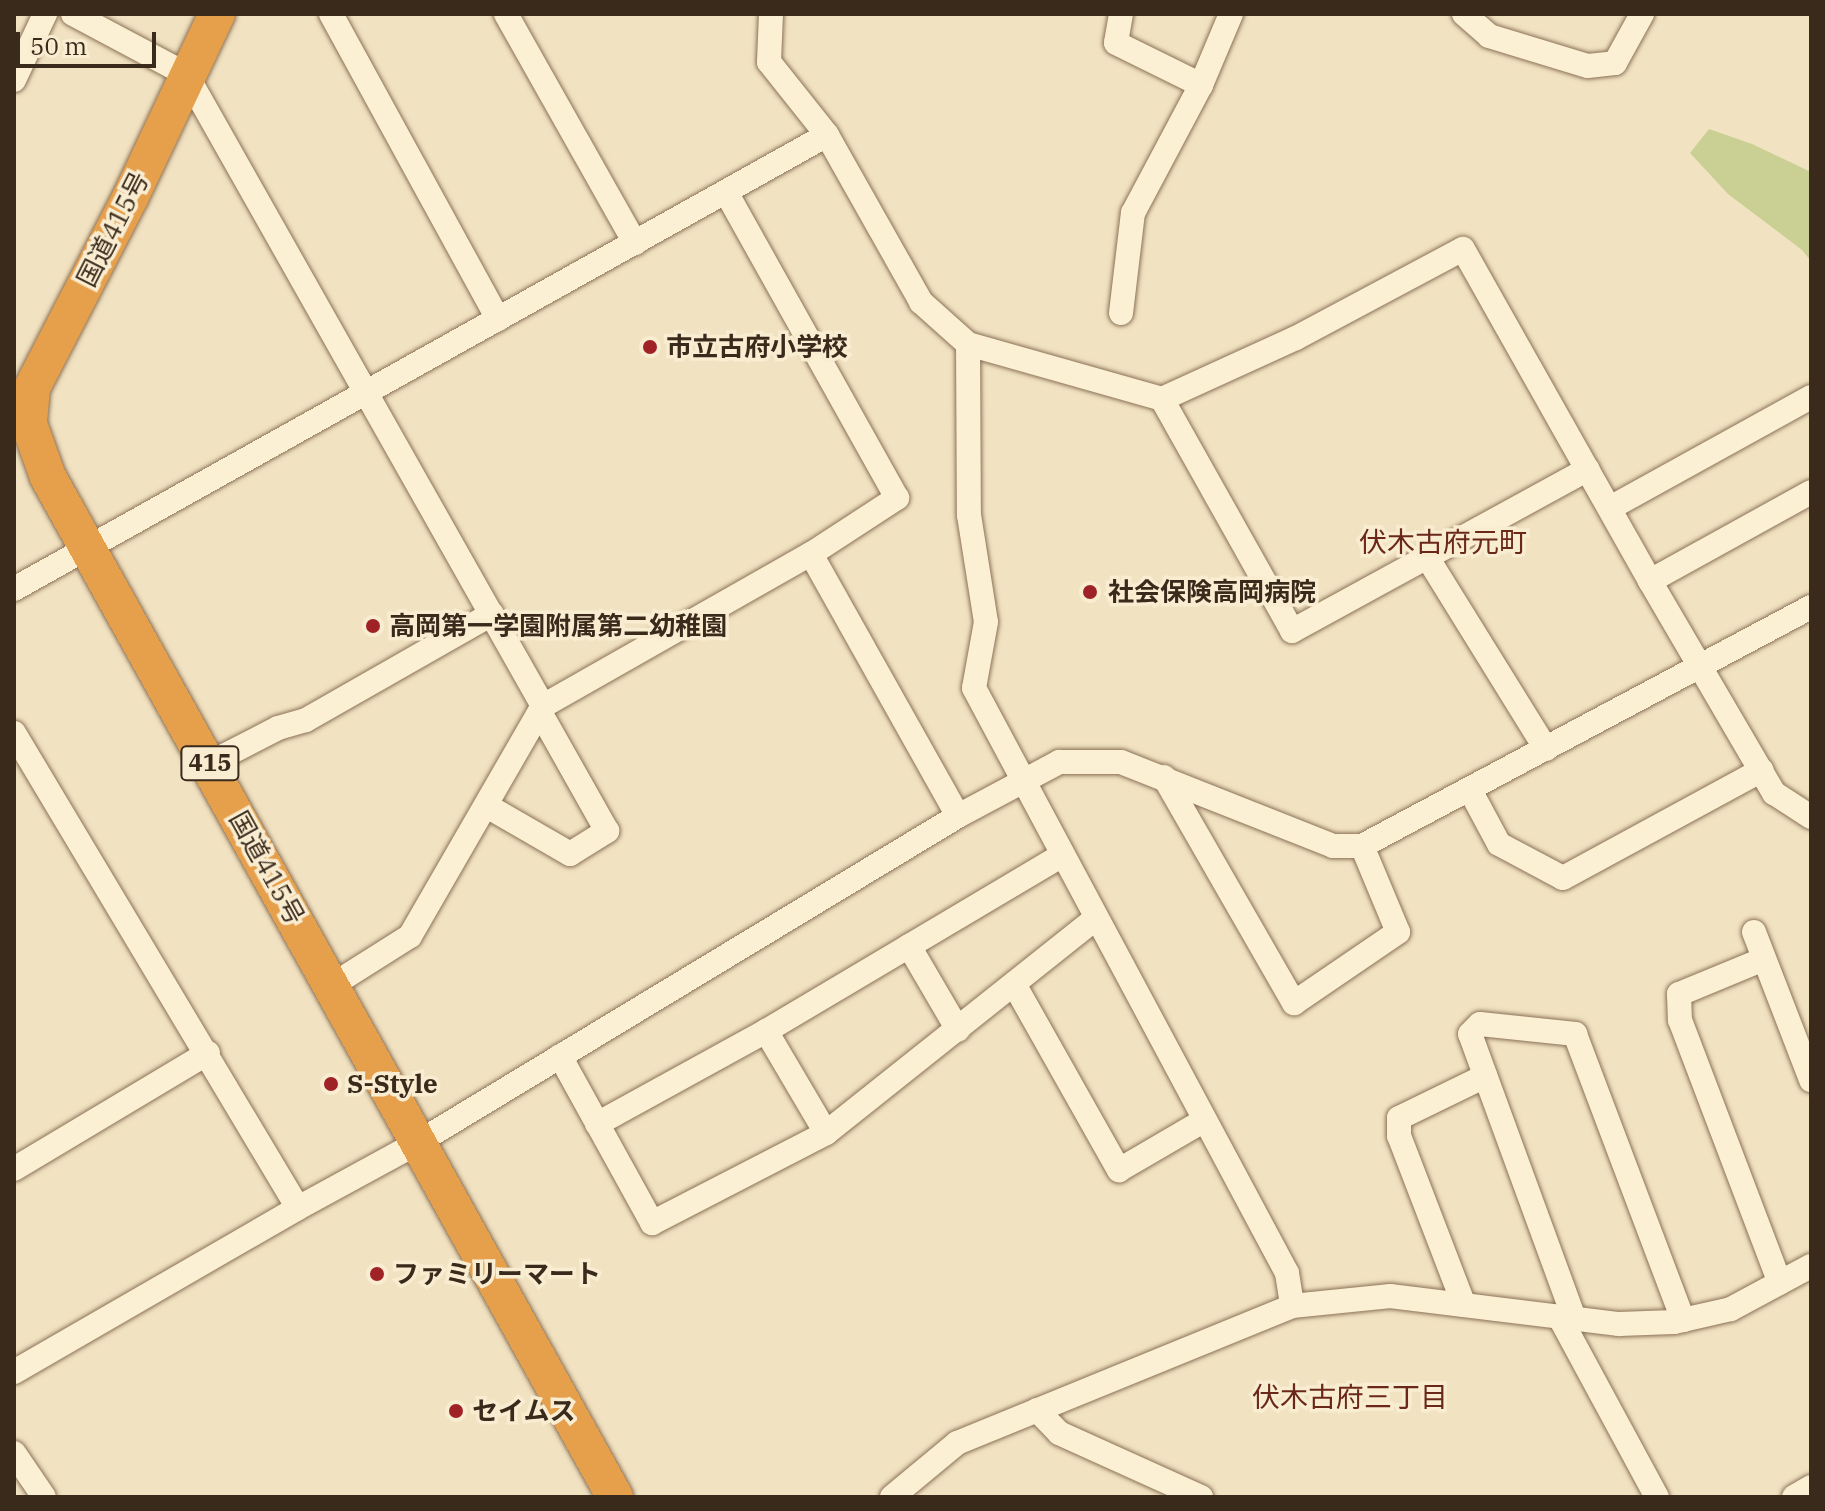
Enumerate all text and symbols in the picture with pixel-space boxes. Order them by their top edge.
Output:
scale bar [20,16,160,66]
text: 50 m [30,30,87,62]
street label: 国道415号 [71,166,155,292]
place label: 市立古府小学校 [666,331,848,363]
marker: 市立古府小学校 [641,338,659,356]
district label: 伏木古府元町 [1359,525,1527,559]
place label: 社会保険高岡病院 [1108,576,1316,608]
marker: 社会保険高岡病院 [1079,581,1101,603]
place label: 高岡第一学園附属第二幼稚園 [389,610,727,642]
marker: 高岡第一学園附属第二幼稚園 [364,617,382,635]
road number: 415 [180,743,240,783]
street label: 国道415号 [223,806,311,930]
place label: S-Style [347,1068,438,1100]
marker: S-Style [322,1075,340,1093]
place label: ファミリーマート [393,1258,601,1290]
marker: ファミリーマート [368,1265,386,1283]
district label: 伏木古府三丁目 [1252,1380,1448,1414]
place label: セイムス [472,1395,576,1427]
marker: セイムス [447,1402,465,1420]

